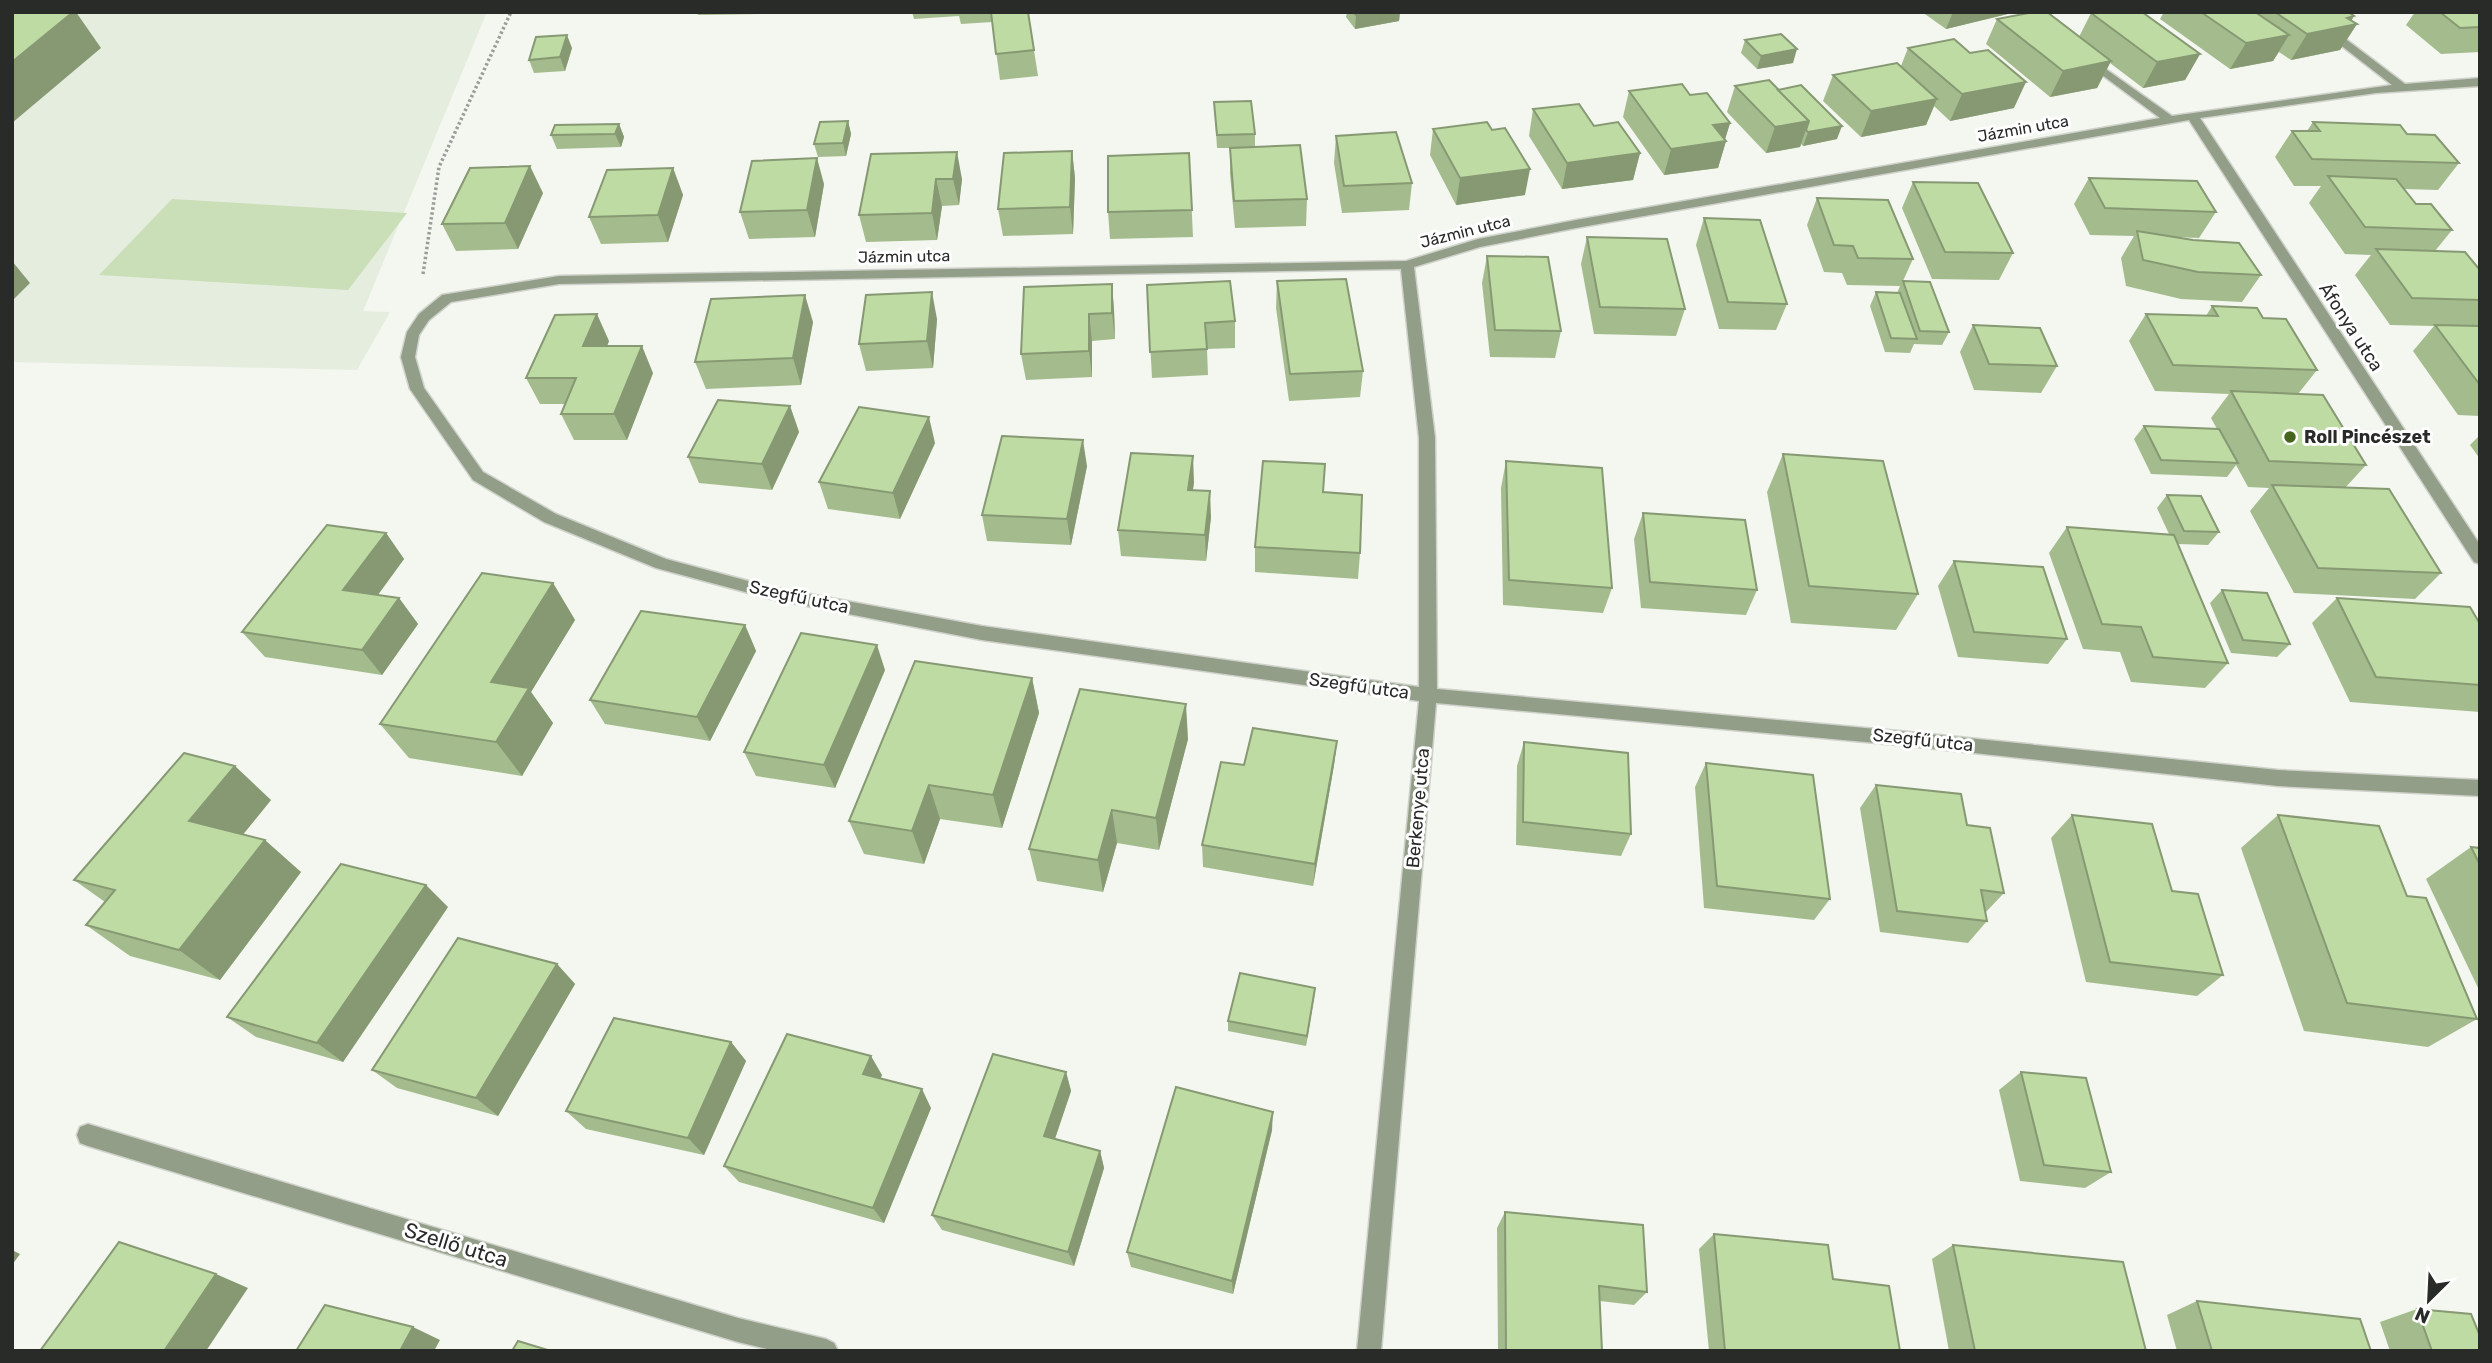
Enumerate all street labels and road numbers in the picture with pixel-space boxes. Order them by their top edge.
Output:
street label: Jázmin utca [1976,111,2070,146]
street label: Jázmin utca [1418,211,1512,252]
street label: Jázmin utca [858,246,950,267]
street label: Áfonya utca [2314,279,2388,375]
street label: Szegfű utca [747,576,851,618]
street label: Szegfű utca [1307,668,1411,704]
street label: Szegfű utca [1872,724,1974,756]
street label: Berkenye utca [1402,747,1434,869]
street label: Szellő utca [401,1217,511,1272]

